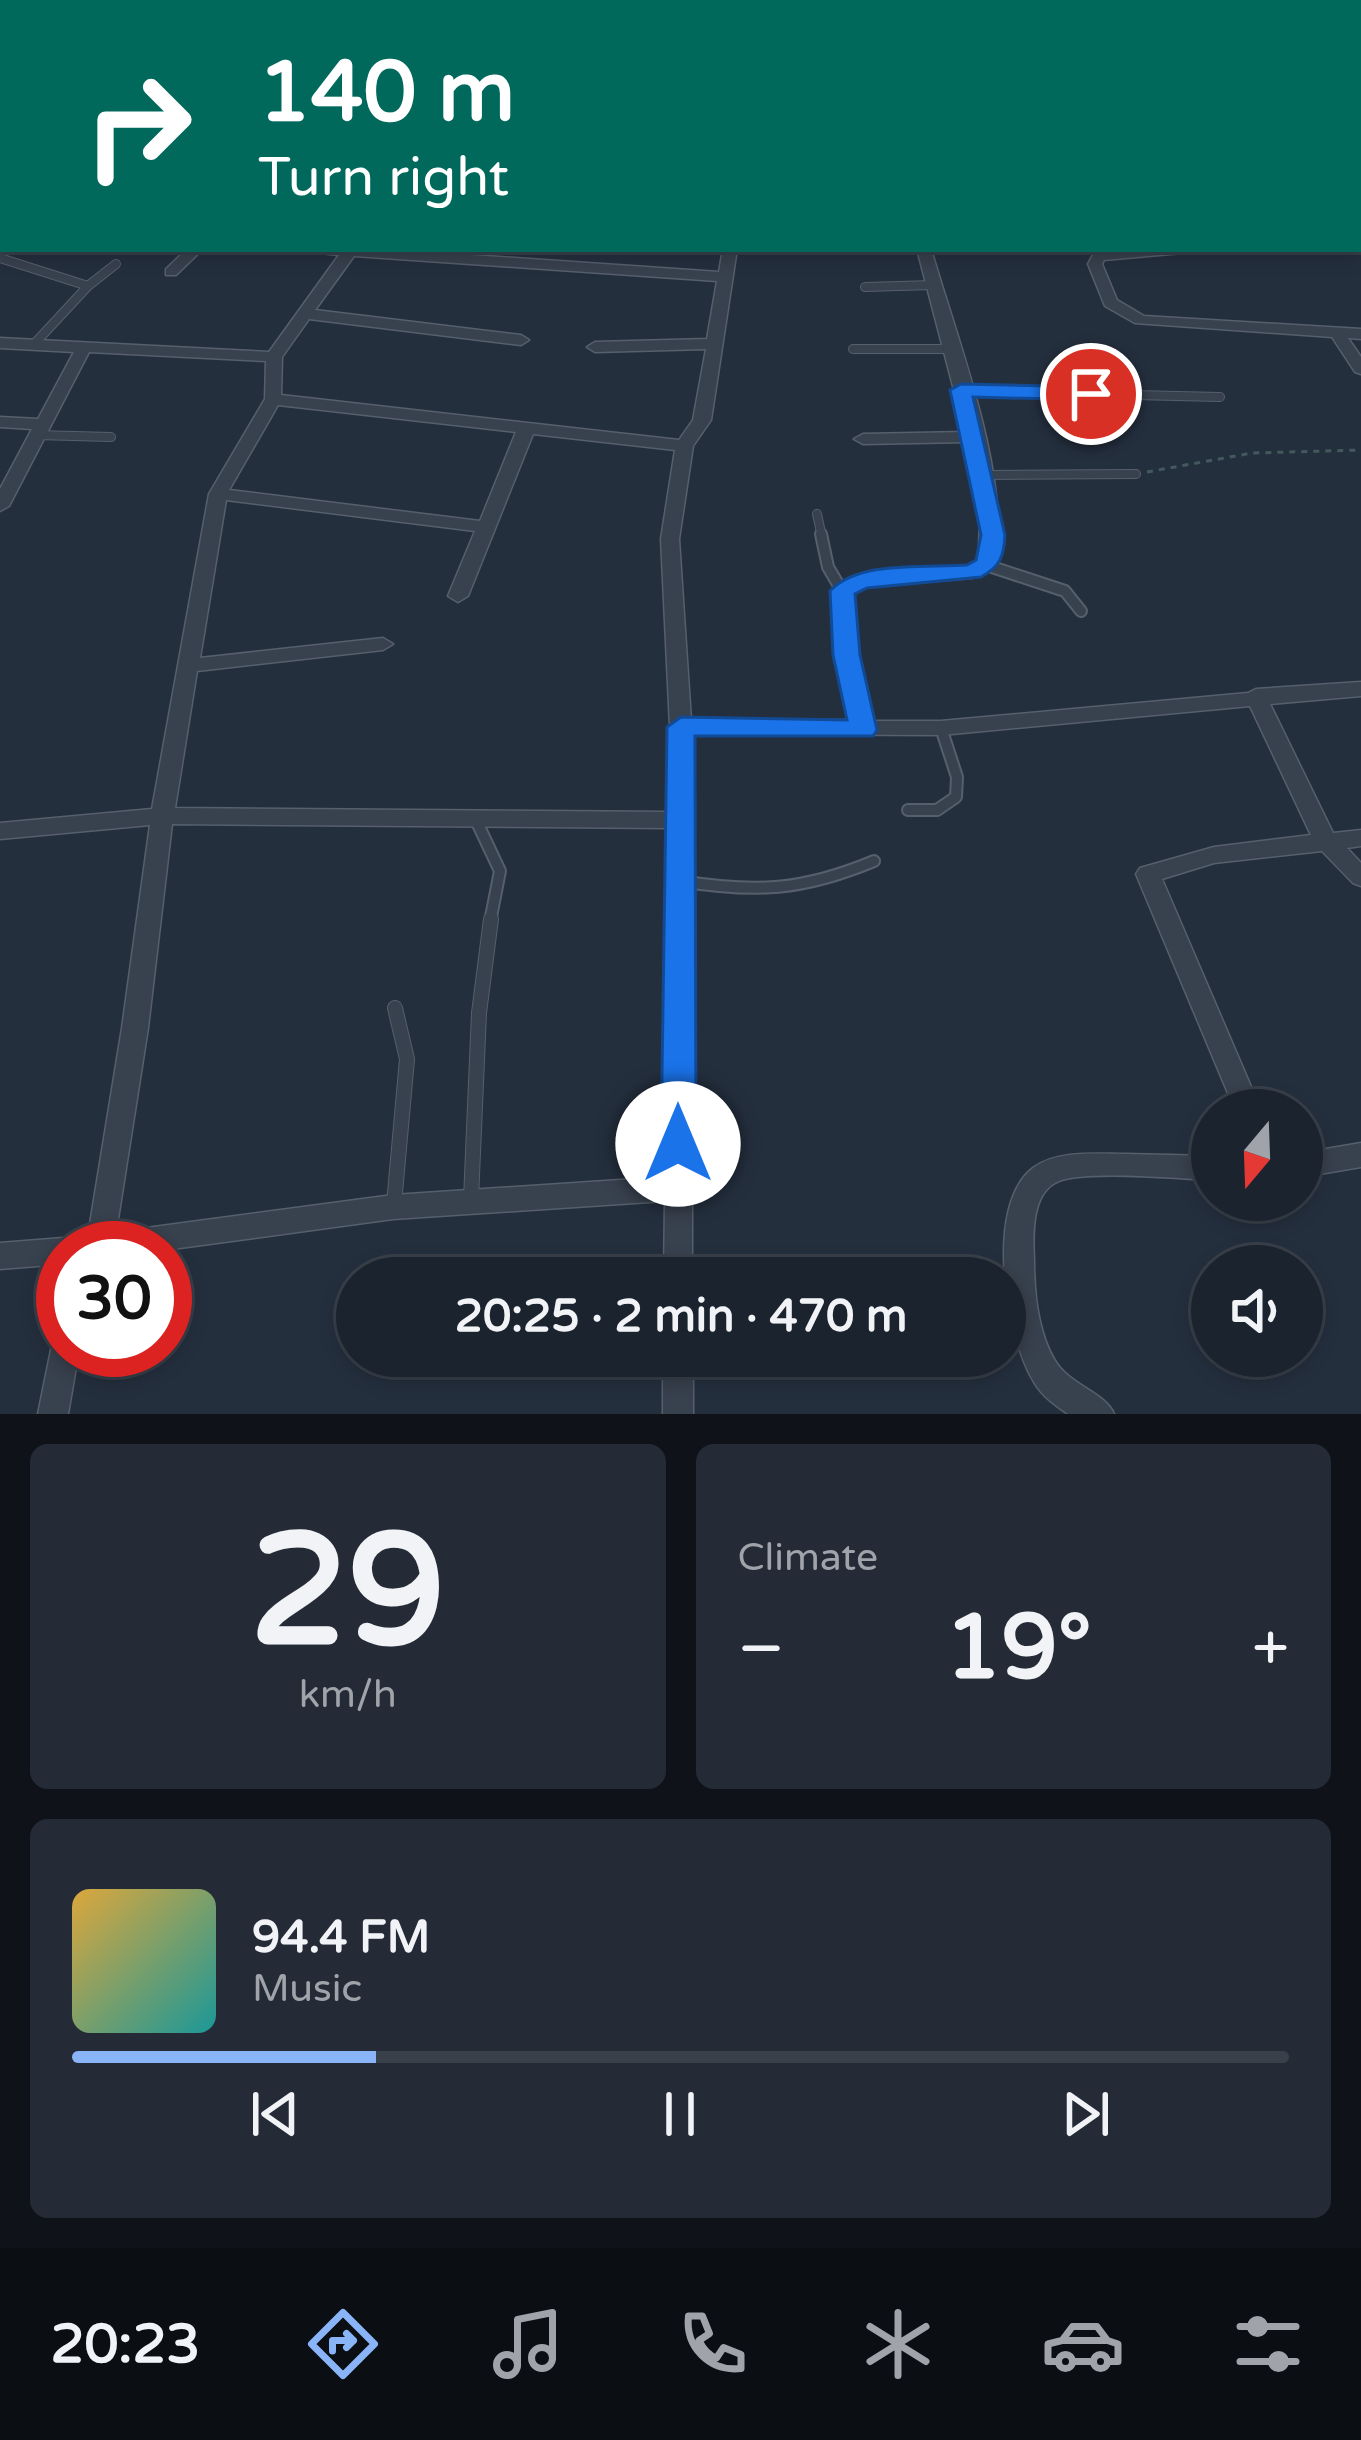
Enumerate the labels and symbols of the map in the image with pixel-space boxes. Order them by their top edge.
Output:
pin [1040,343,1142,445]
position arrow [615,1081,741,1207]
north arrow [1191,1089,1323,1221]
speed limit sign: 30 [36,1221,192,1377]

